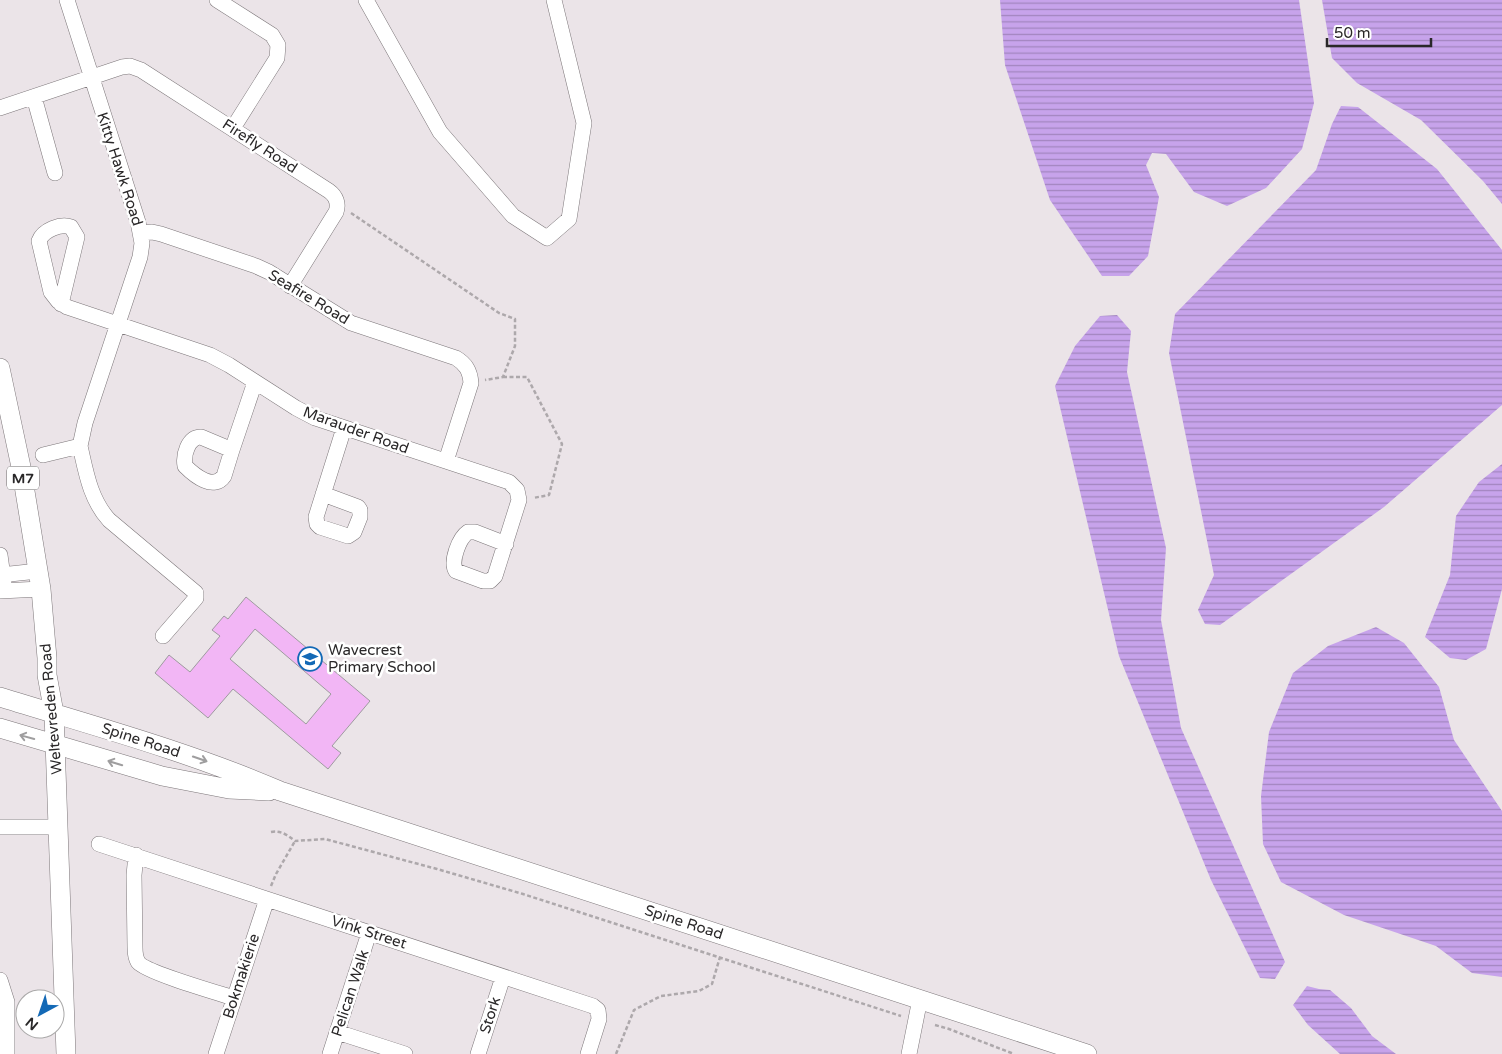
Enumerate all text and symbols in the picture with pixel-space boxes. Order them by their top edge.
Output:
scale bar [1327,15,1431,47]
text: 50 m [1334,24,1371,42]
street label: Kitty Hawk Road [93,110,147,228]
street label: Firefly Road [219,115,301,177]
street label: Seafire Road [265,266,353,328]
street label: Marauder Road [301,402,411,458]
road number: M7 [7,466,39,489]
place label: Wavecrest Primary School [328,641,436,676]
street label: Weltevreden Road [36,643,66,775]
school or university icon: Wavecrest Primary School [297,646,323,672]
street label: Spine Road [99,719,183,761]
one-way arrow [20,732,36,741]
one-way arrow [192,755,207,764]
one-way arrow [107,757,123,767]
street label: Spine Road [642,901,726,943]
street label: Vink Street [329,911,409,953]
street label: Bokmakierie [219,931,263,1021]
street label: Pelican Walk [328,947,372,1039]
north arrow [15,989,65,1039]
street label: Stork [476,994,504,1036]
text: N [22,1013,42,1034]

